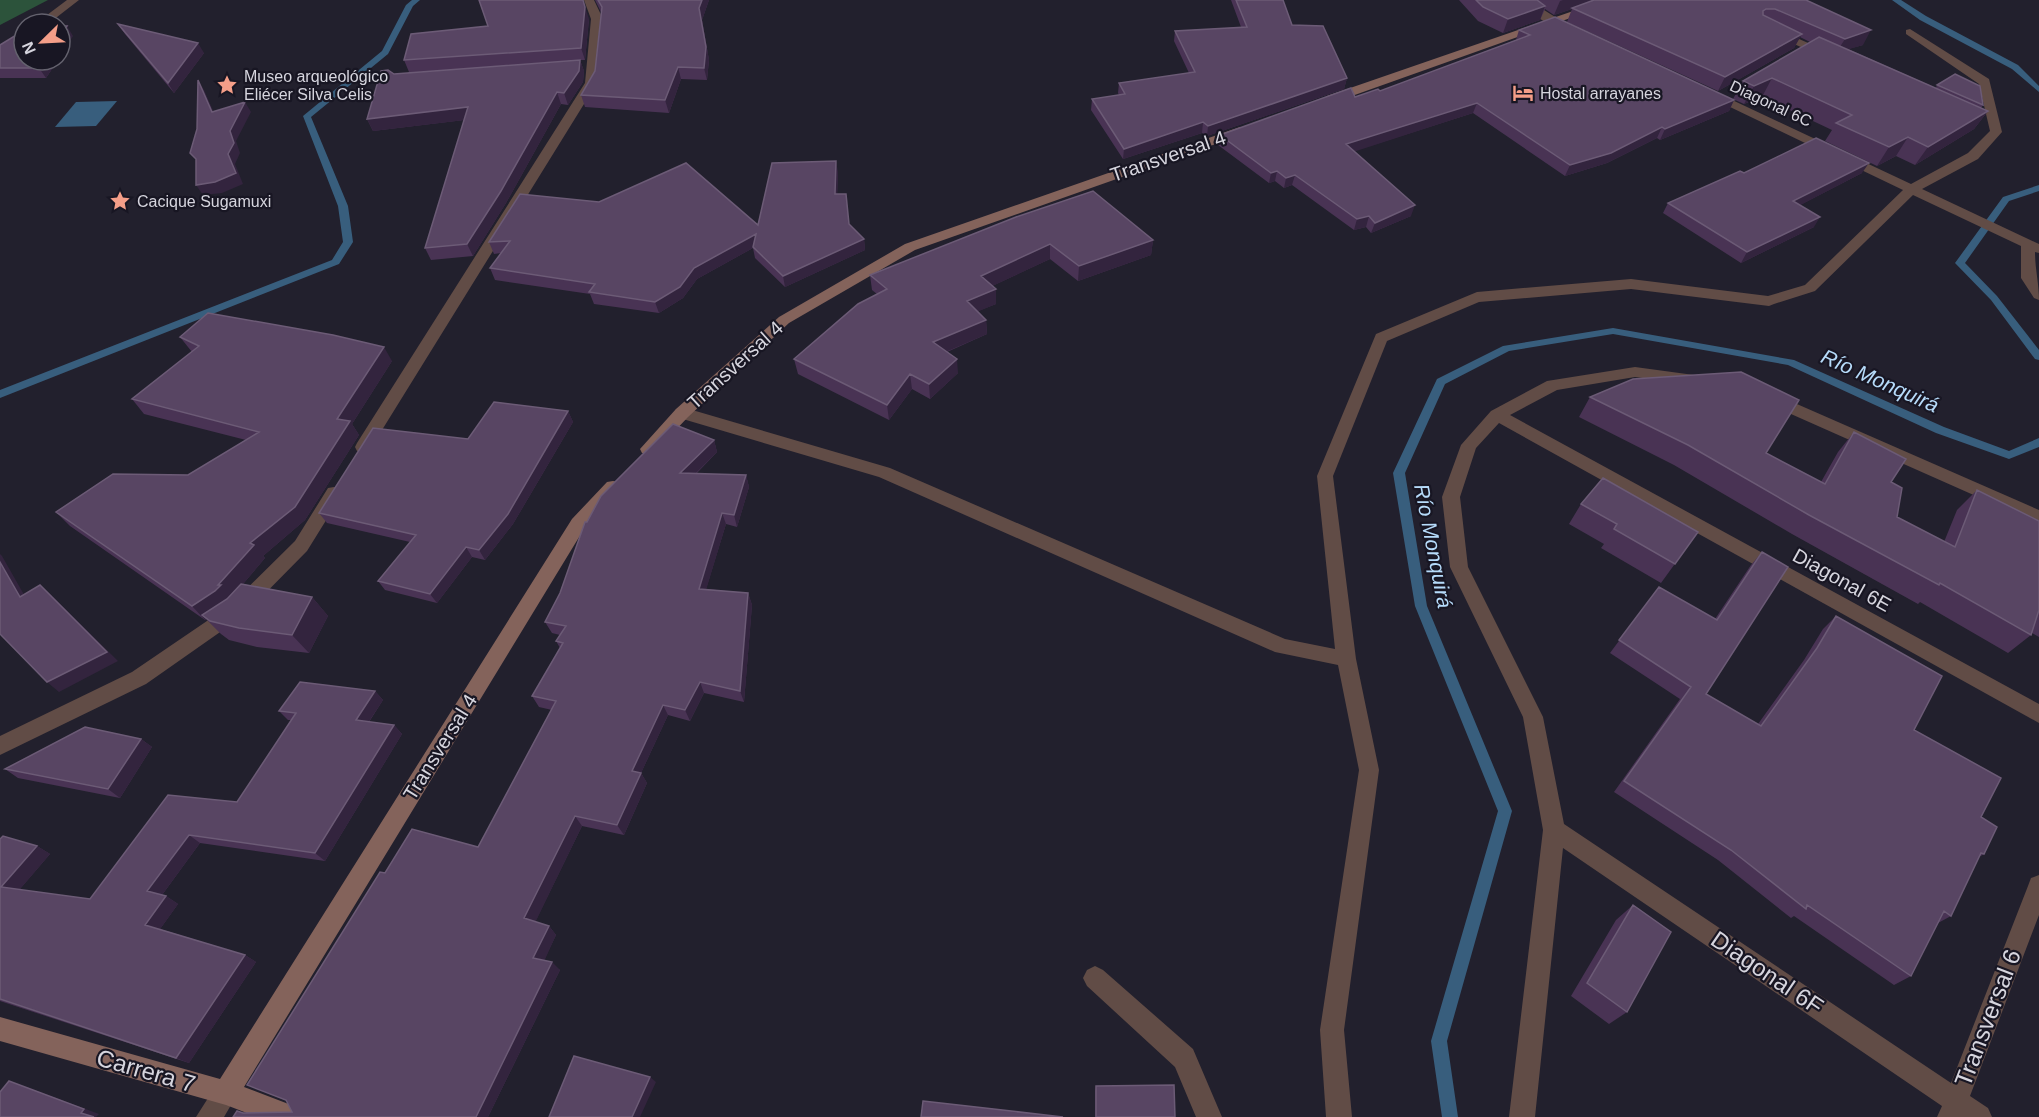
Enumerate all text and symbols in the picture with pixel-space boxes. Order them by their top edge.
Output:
north arrow [12,12,72,72]
text: N [19,39,39,57]
place label: Museo arqueológico Eliécer Silva Celis [244,68,388,103]
place icon: Museo arqueológico Eliécer Silva Celis [215,73,239,97]
street label: Diagonal 6C [1727,77,1814,130]
hotel icon: Hostal arrayanes [1511,81,1535,105]
place label: Hostal arrayanes [1540,85,1661,102]
street label: Transversal 4 [1107,126,1229,186]
place icon: Cacique Sugamuxi [108,189,132,213]
place label: Cacique Sugamuxi [137,193,271,210]
street label: Transversal 4 [683,317,787,413]
water label: Río Monquirá [1818,344,1943,417]
water label: Río Monquirá [1410,482,1457,610]
street label: Diagonal 6E [1789,544,1895,616]
street label: Transversal 4 [399,690,481,804]
street label: Diagonal 6F [1706,925,1828,1020]
street label: Transversal 6 [1949,946,2026,1090]
street label: Carrera 7 [94,1044,199,1097]

